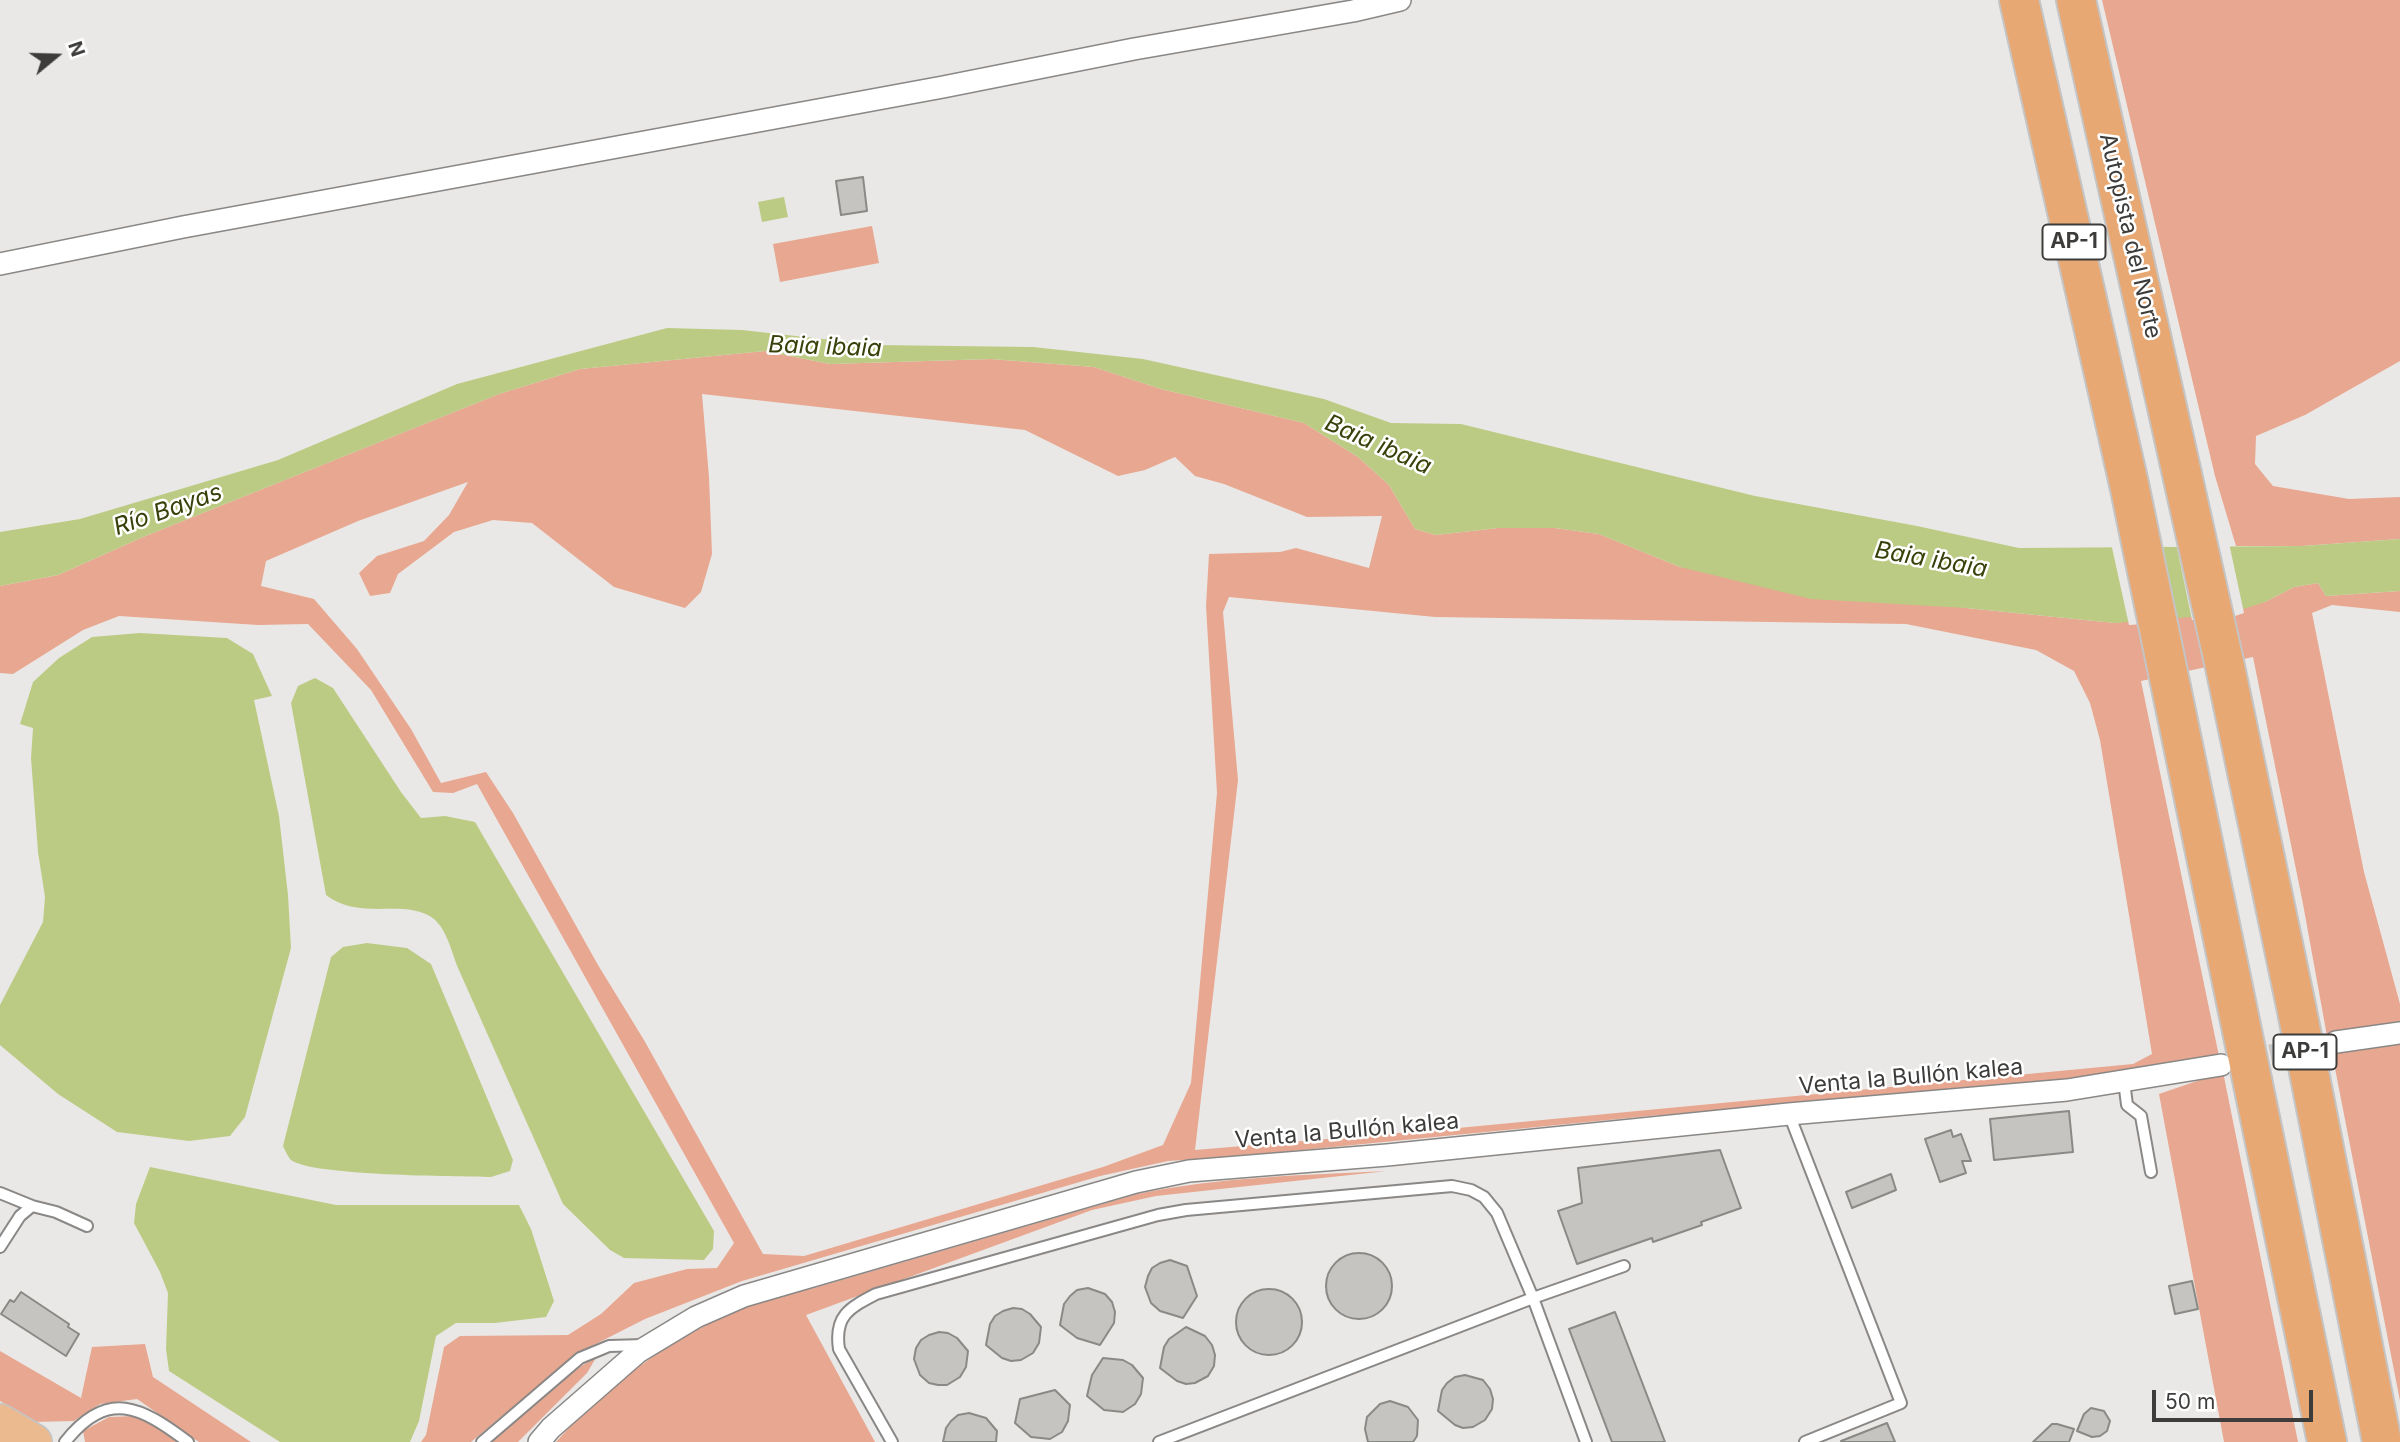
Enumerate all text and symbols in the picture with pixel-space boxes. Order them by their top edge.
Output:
north arrow [21,21,91,91]
text: N [63,38,90,60]
street label: Autopista del Norte [2093,131,2167,341]
road number: AP-1 [2042,224,2106,260]
water label: Baia ibaia [768,331,882,363]
water label: Baia ibaia [1320,409,1436,481]
water label: Río Bayas [110,478,226,542]
water label: Baia ibaia [1873,536,1989,584]
road number: AP-1 [2274,1034,2336,1070]
street label: Venta la Bullón kalea [1798,1053,2024,1101]
street label: Venta la Bullón kalea [1234,1107,1460,1155]
scale bar [2155,1376,2316,1420]
text: 50 m [2165,1389,2215,1414]

